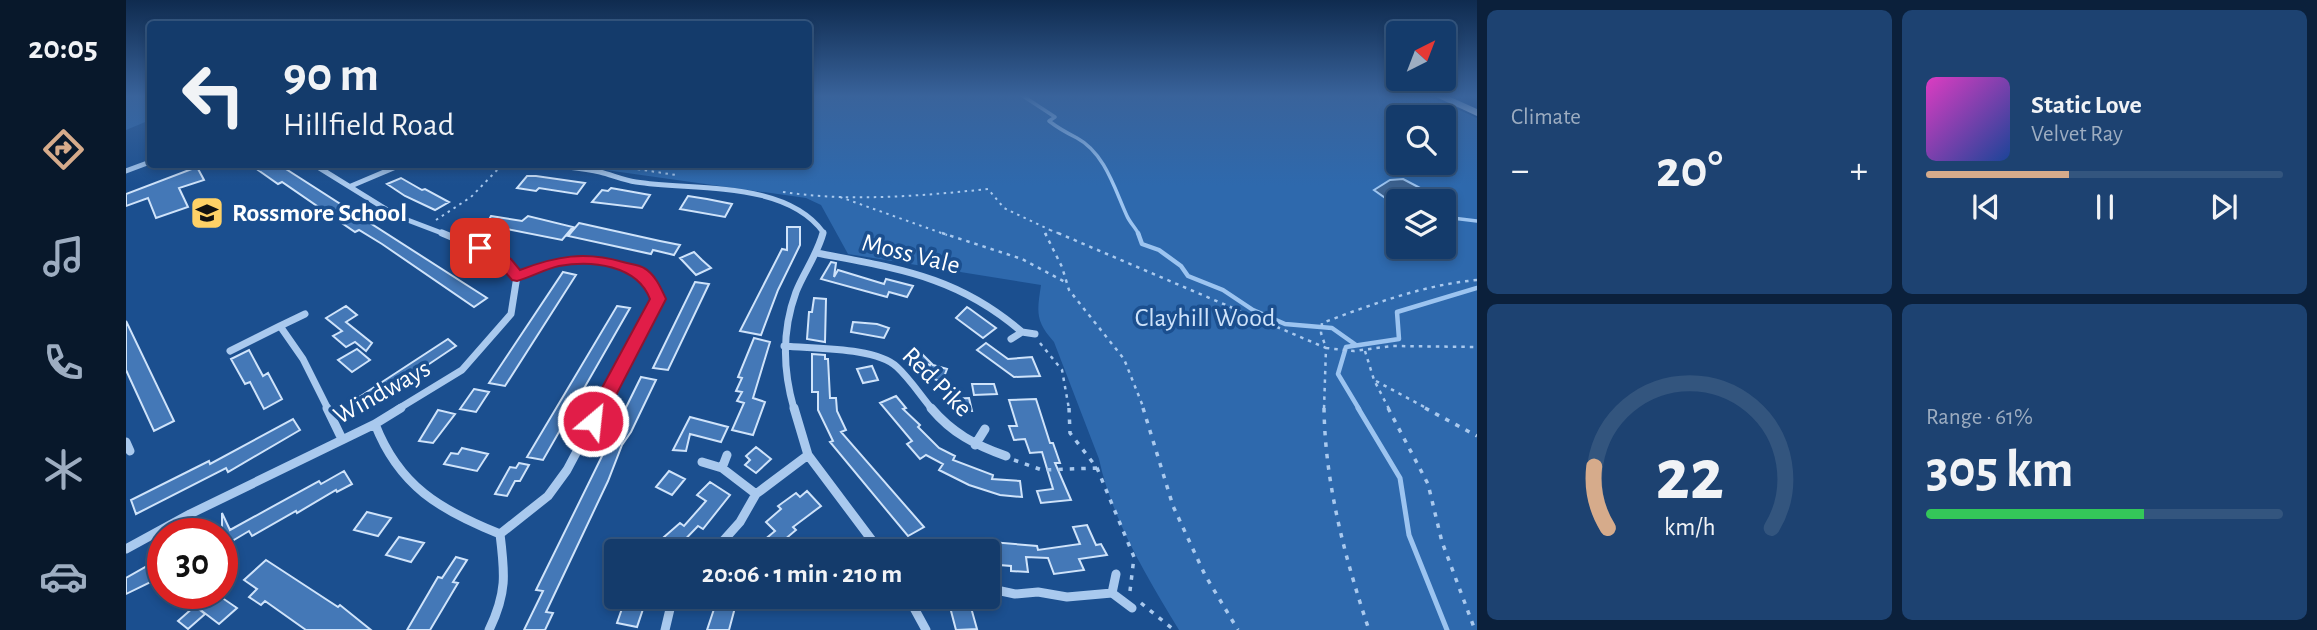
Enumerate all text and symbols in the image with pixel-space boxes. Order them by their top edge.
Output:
north arrow [1386,21,1456,91]
map controls [1386,21,1456,259]
text: 20:05 [28,32,98,64]
icon: left [168,49,259,140]
text: 90 m [283,51,379,100]
text: Static Love [2031,92,2142,118]
button: search [1386,105,1456,175]
text: Climate [1511,106,1581,129]
text: Hillfield Road [283,109,454,141]
text: Velvet Ray [2031,123,2123,146]
icon: directions [39,125,88,174]
text: 20° [1656,144,1723,196]
text: − [1511,152,1529,190]
text: + [1850,152,1868,190]
icon: previous [1967,188,2005,226]
icon: pause [2086,188,2124,226]
icon: next [2205,188,2243,226]
button: layers [1386,189,1456,259]
school or university icon: Rossmore School [188,194,226,232]
place label: Rossmore School [232,200,407,226]
pin [450,218,510,278]
icon: arrive [461,229,499,267]
street label: Moss Vale [859,229,963,279]
icon: music [39,232,88,281]
park label: Clayhill Wood [1135,305,1275,331]
icon: phone [39,338,88,387]
street label: Red Pike [897,342,977,422]
street label: Windways [329,355,435,429]
position arrow [556,384,630,458]
text: Range · 61% [1926,406,2033,429]
text: 22 [1655,440,1724,513]
text: 305 km [1926,444,2074,496]
icon: climate [39,445,88,494]
text: km/h [1664,515,1715,540]
speed limit sign: 30 [147,518,238,609]
icon: car [39,552,88,601]
text: 20:06 · 1 min · 210 m [702,561,902,587]

